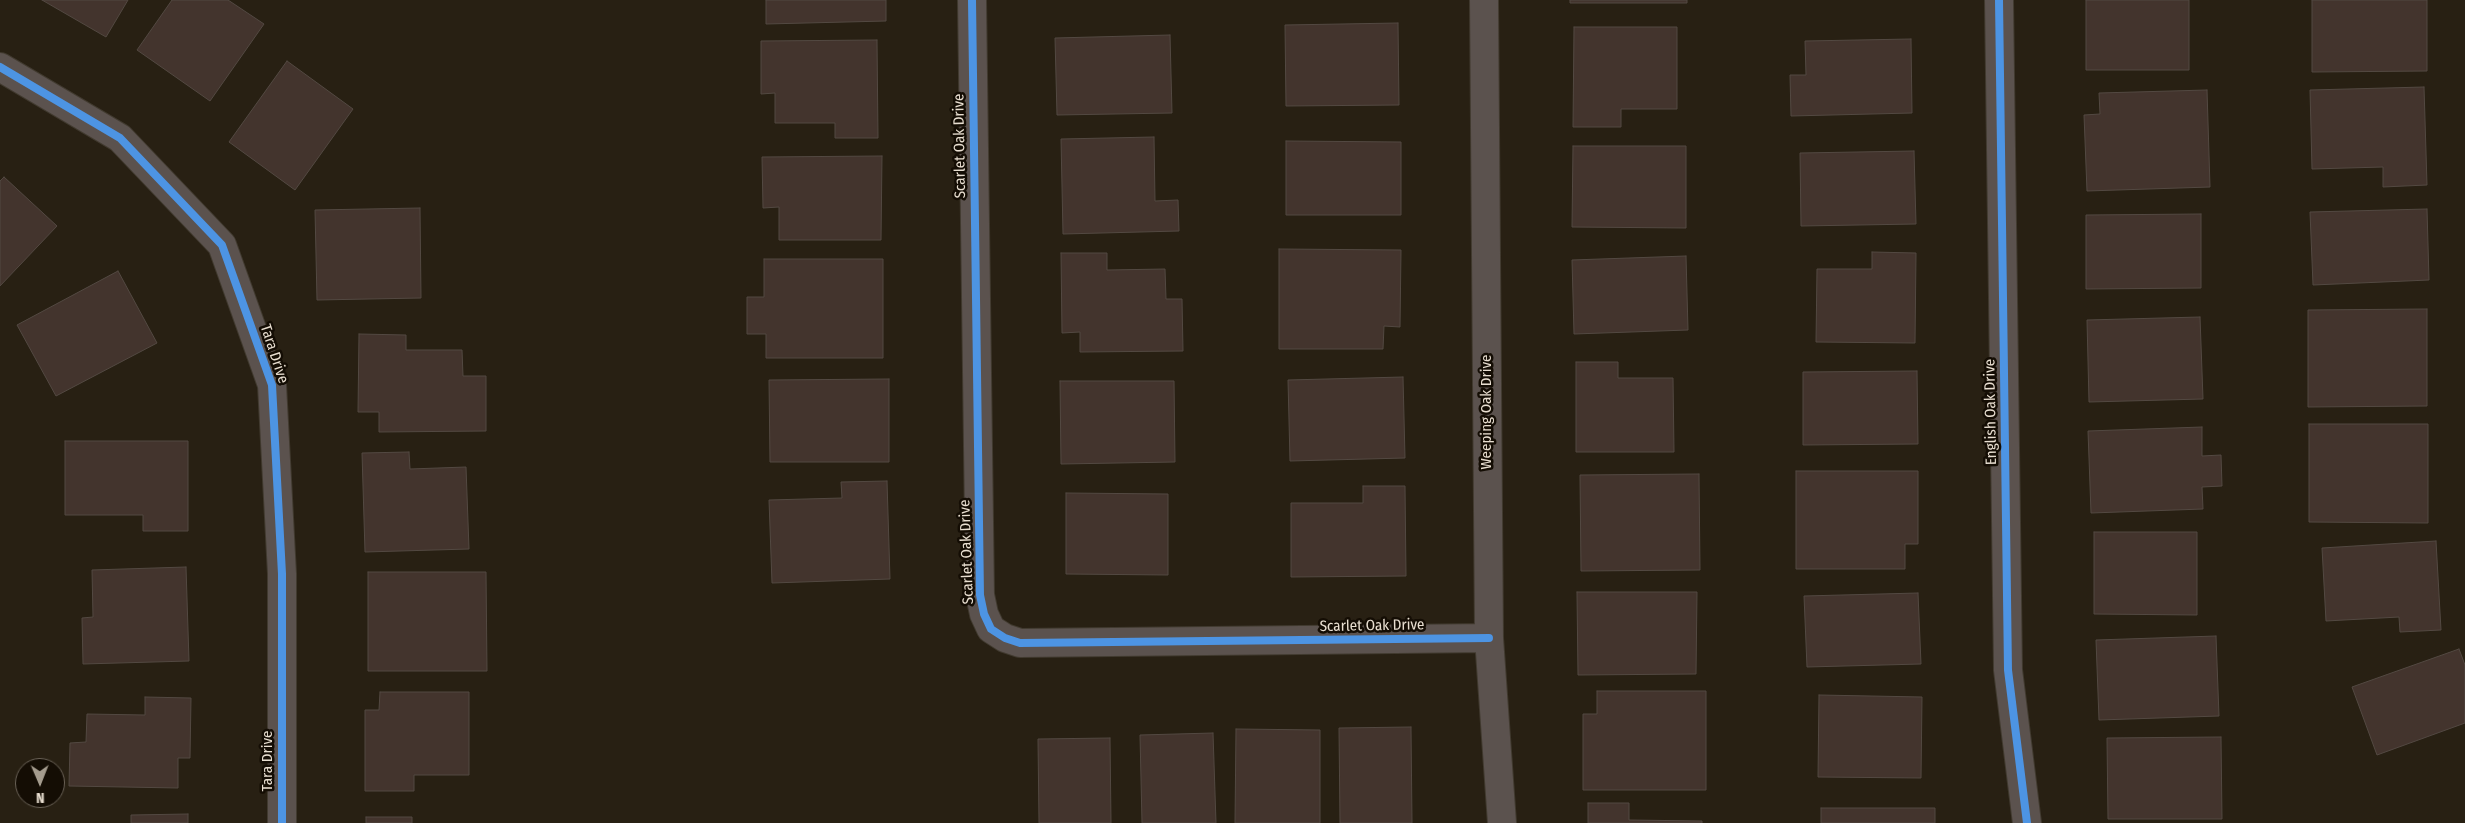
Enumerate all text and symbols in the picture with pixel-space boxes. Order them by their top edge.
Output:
street label: Scarlet Oak Drive [950,93,970,199]
street label: Tara Drive [256,322,292,386]
street label: Weeping Oak Drive [1478,354,1496,470]
street label: English Oak Drive [1981,359,2001,465]
street label: Scarlet Oak Drive [956,499,978,605]
street label: Scarlet Oak Drive [1319,616,1425,636]
street label: Tara Drive [259,731,277,791]
north arrow [15,758,65,808]
text: N [36,789,45,806]

